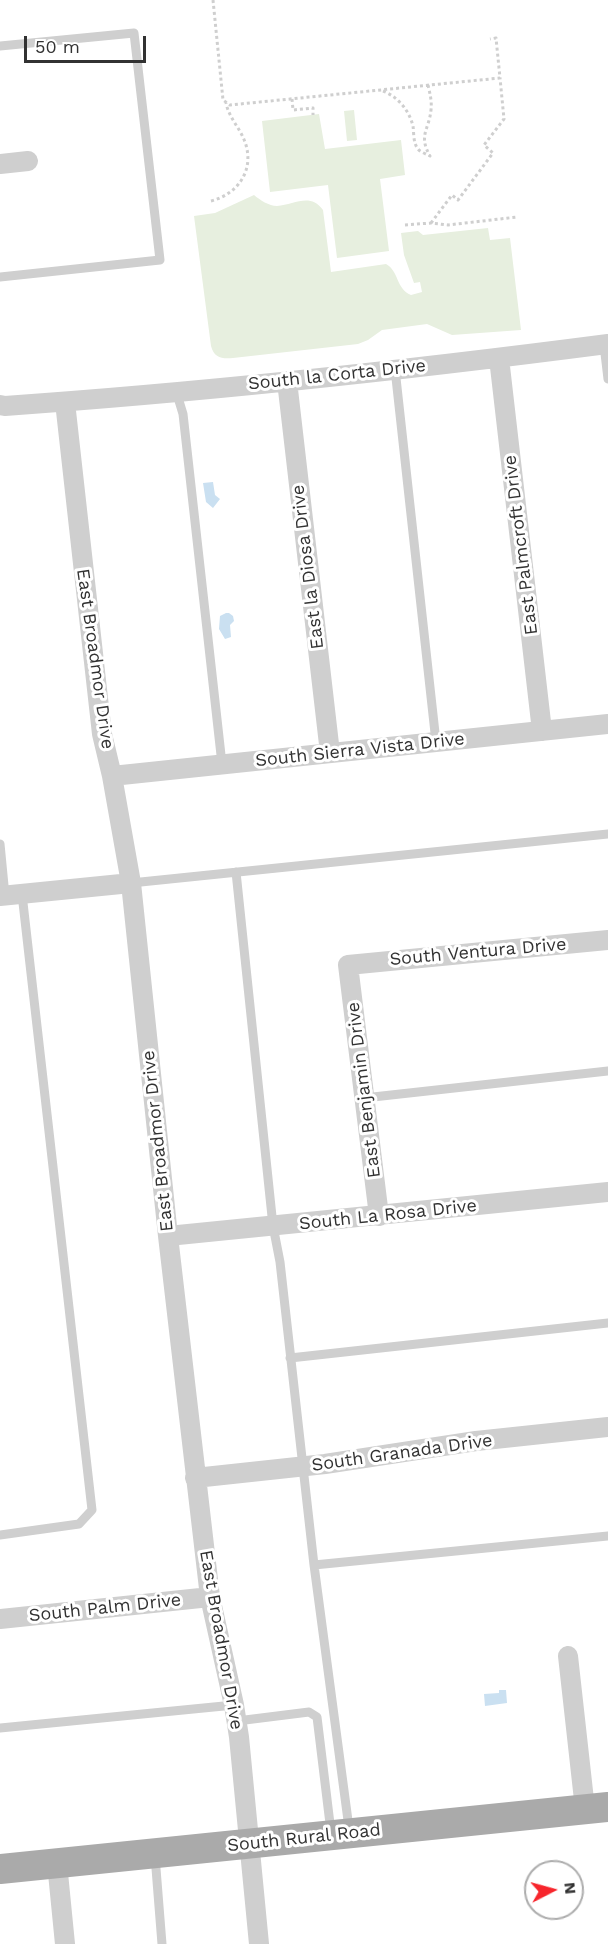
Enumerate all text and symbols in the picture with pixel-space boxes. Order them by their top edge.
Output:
scale bar [27,24,148,62]
text: 50 m [35,36,80,57]
street label: South la Corta Drive [247,355,427,395]
street label: East Palmcroft Drive [499,454,543,636]
street label: East la Diosa Drive [287,483,329,651]
street label: East Broadmor Drive [72,567,118,751]
street label: South Sierra Vista Drive [254,728,466,772]
street label: South Ventura Drive [389,934,567,970]
street label: East Benjamin Drive [342,1001,386,1179]
street label: East Broadmor Drive [138,1049,178,1233]
street label: South La Rosa Drive [298,1195,478,1235]
street label: South Granada Drive [310,1430,494,1476]
street label: East Broadmor Drive [195,1548,247,1732]
street label: South Palm Drive [28,1589,182,1627]
street label: South Rural Road [226,1819,382,1857]
north arrow [524,1860,584,1920]
text: N [560,1881,580,1895]

